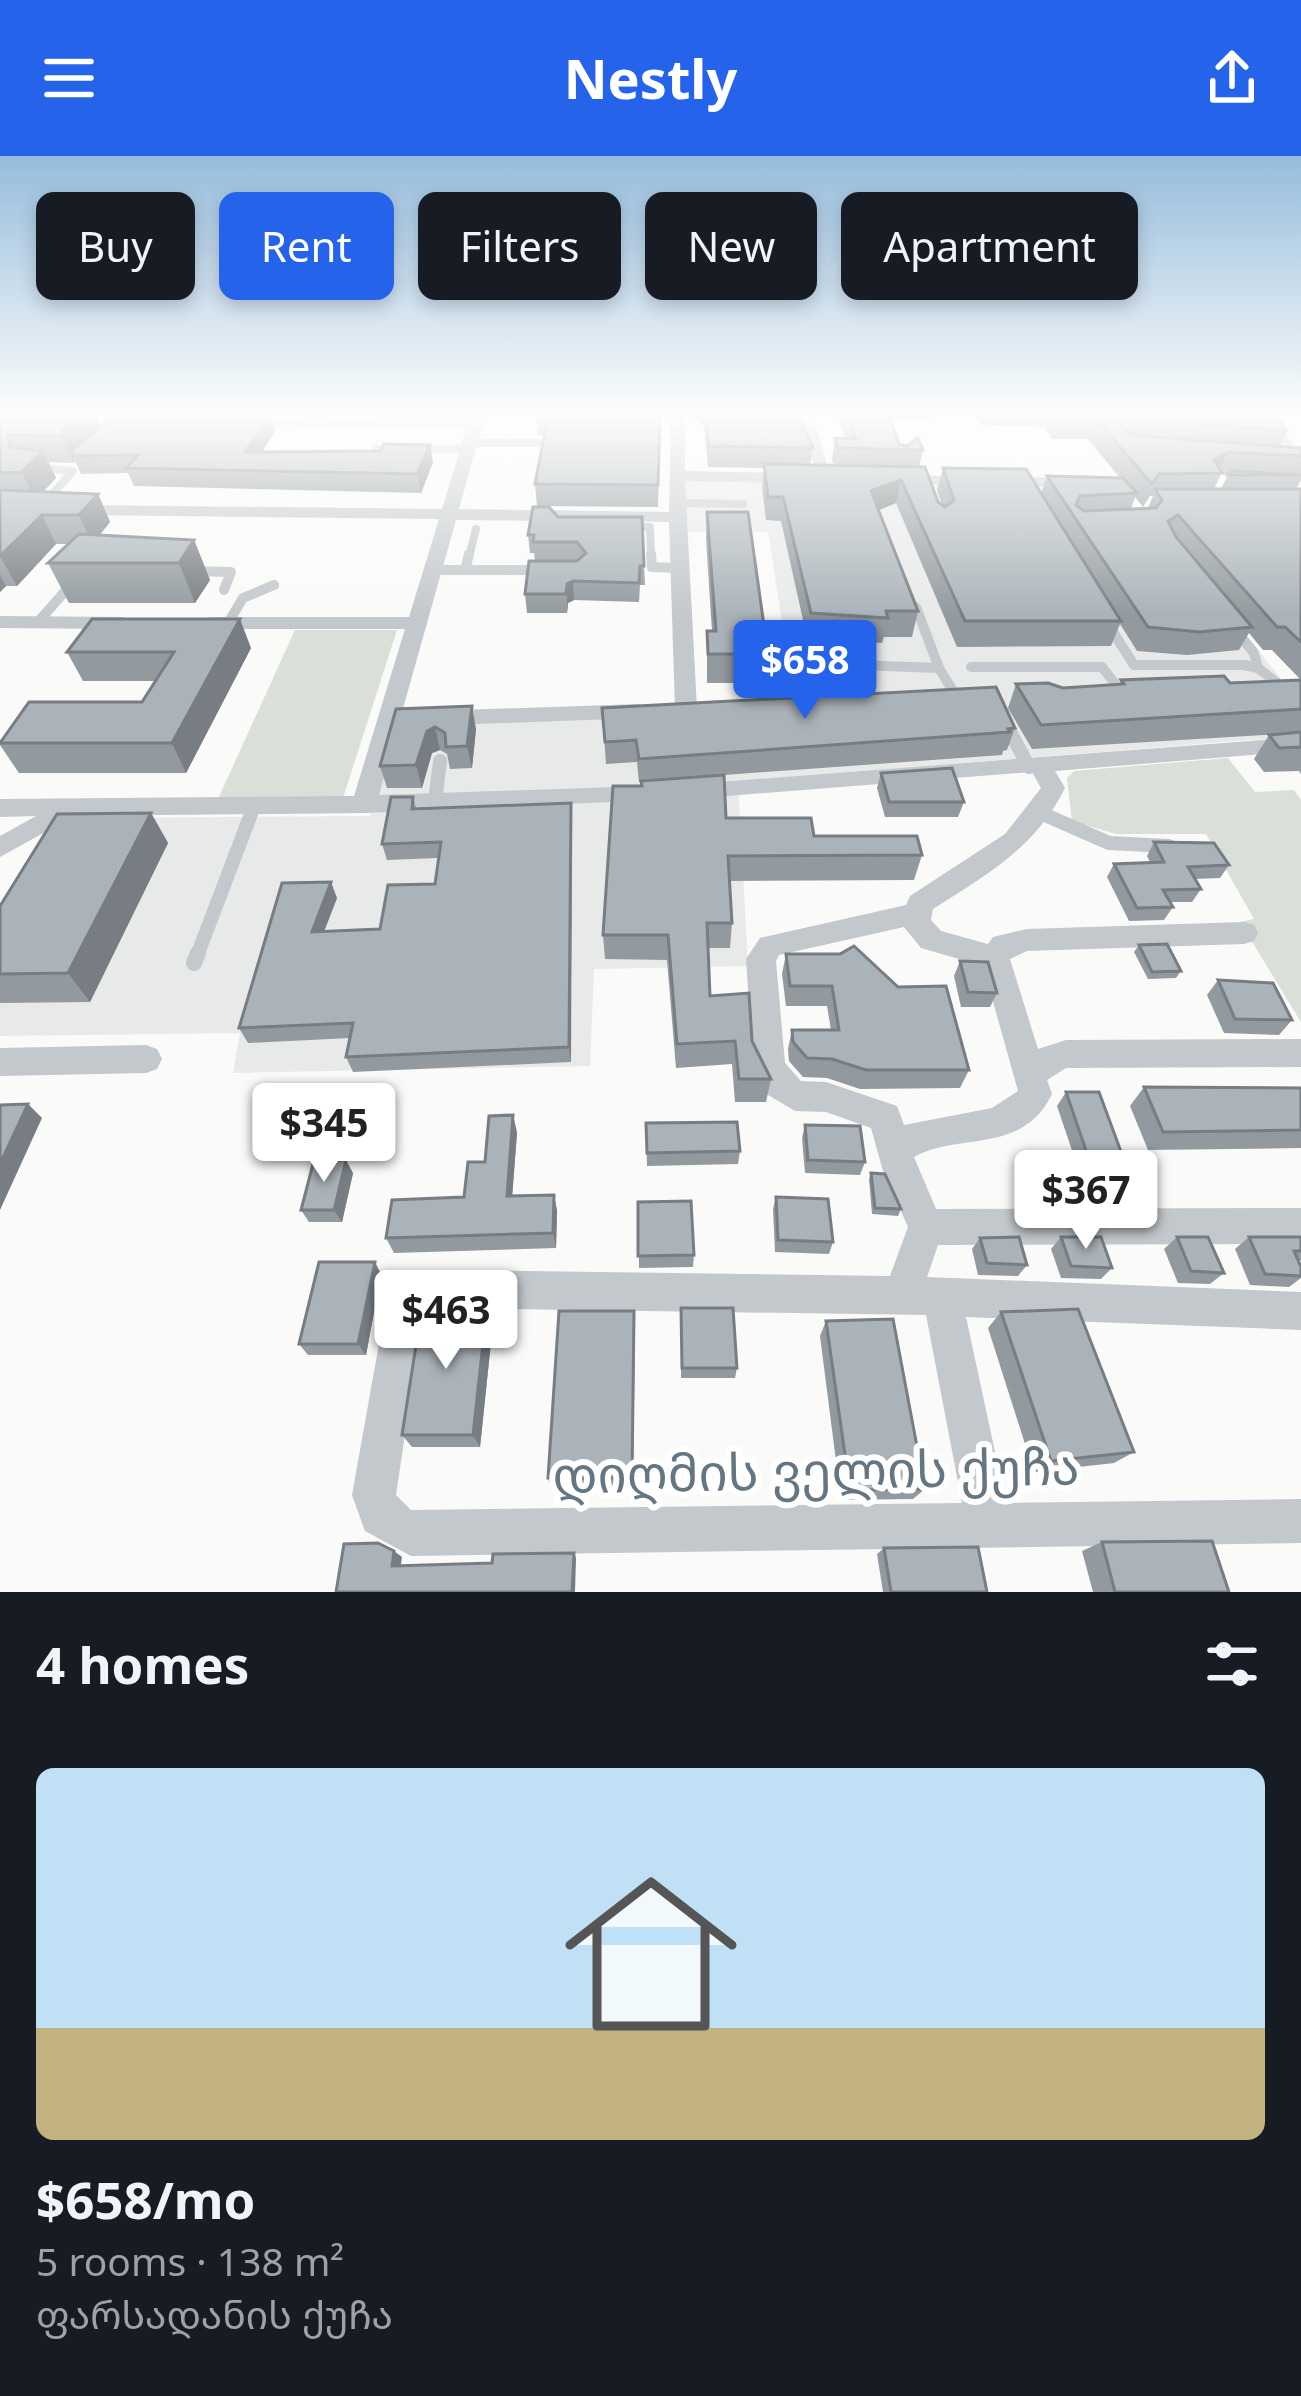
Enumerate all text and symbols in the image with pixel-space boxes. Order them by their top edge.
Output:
text: Nestly [564,41,737,115]
icon: menu [36,45,102,111]
icon: share [1199,45,1265,111]
chip: Buy [36,192,195,300]
chip: Rent [219,192,394,300]
chip: Filters [418,192,621,300]
chip: New [645,192,817,300]
chip: Apartment [841,192,1138,300]
pin: $658 [734,620,876,722]
text: $658 [760,632,850,685]
pin: $345 [253,1083,395,1185]
text: $345 [279,1095,369,1148]
pin: $367 [1015,1150,1157,1252]
text: $367 [1041,1162,1131,1215]
pin: $463 [375,1270,517,1372]
text: $463 [401,1282,491,1335]
street label: დიღმის ველის ქუჩა [552,1429,1080,1509]
text: 4 homes [36,1629,249,1699]
icon: filters [1199,1631,1265,1697]
icon: home [543,1846,759,2062]
text: $658/mo [36,2164,255,2234]
text: 5 rooms · 138 m² [36,2234,344,2287]
text: ფარსადანის ქუჩა [36,2287,393,2340]

